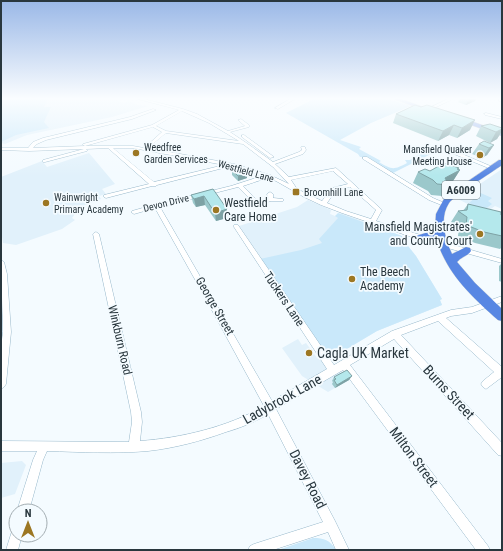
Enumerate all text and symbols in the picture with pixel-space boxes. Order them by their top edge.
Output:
place label: Weedfree Garden Services [144,142,208,165]
place label: Mansfield Quaker Meeting House [403,144,472,167]
marker: Weedfree Garden Services [131,148,141,158]
marker: Mansfield Quaker Meeting House [475,150,485,160]
street label: Westfield Lane [217,158,276,184]
road number: A6009 [442,181,480,199]
marker: Broomhill Lane [291,187,301,197]
place label: Broomhill Lane [304,187,363,198]
place label: Wainwright Primary Academy [54,192,123,215]
street label: Devon Drive [142,192,190,214]
place label: Westfield Care Home [224,196,277,224]
marker: Wainwright Primary Academy [41,198,51,208]
marker: Westfield Care Home [211,205,221,215]
place label: Mansfield Magistrates' and County Court [365,220,472,248]
marker: Mansfield Magistrates' and County Court [475,229,485,239]
place label: The Beech Academy [360,265,410,293]
street label: Tuckers Lane [261,269,308,329]
street label: George Street [193,274,237,338]
marker: The Beech Academy [347,274,357,284]
street label: Winkburn Road [105,304,135,376]
place label: Cagla UK Market [317,345,409,361]
marker: Cagla UK Market [304,348,314,358]
street label: Burns Street [420,362,478,422]
street label: Ladybrook Lane [240,371,325,427]
street label: Milton Street [386,424,442,490]
street label: Davey Road [286,447,330,511]
north arrow [8,503,48,543]
text: N [25,507,32,520]

